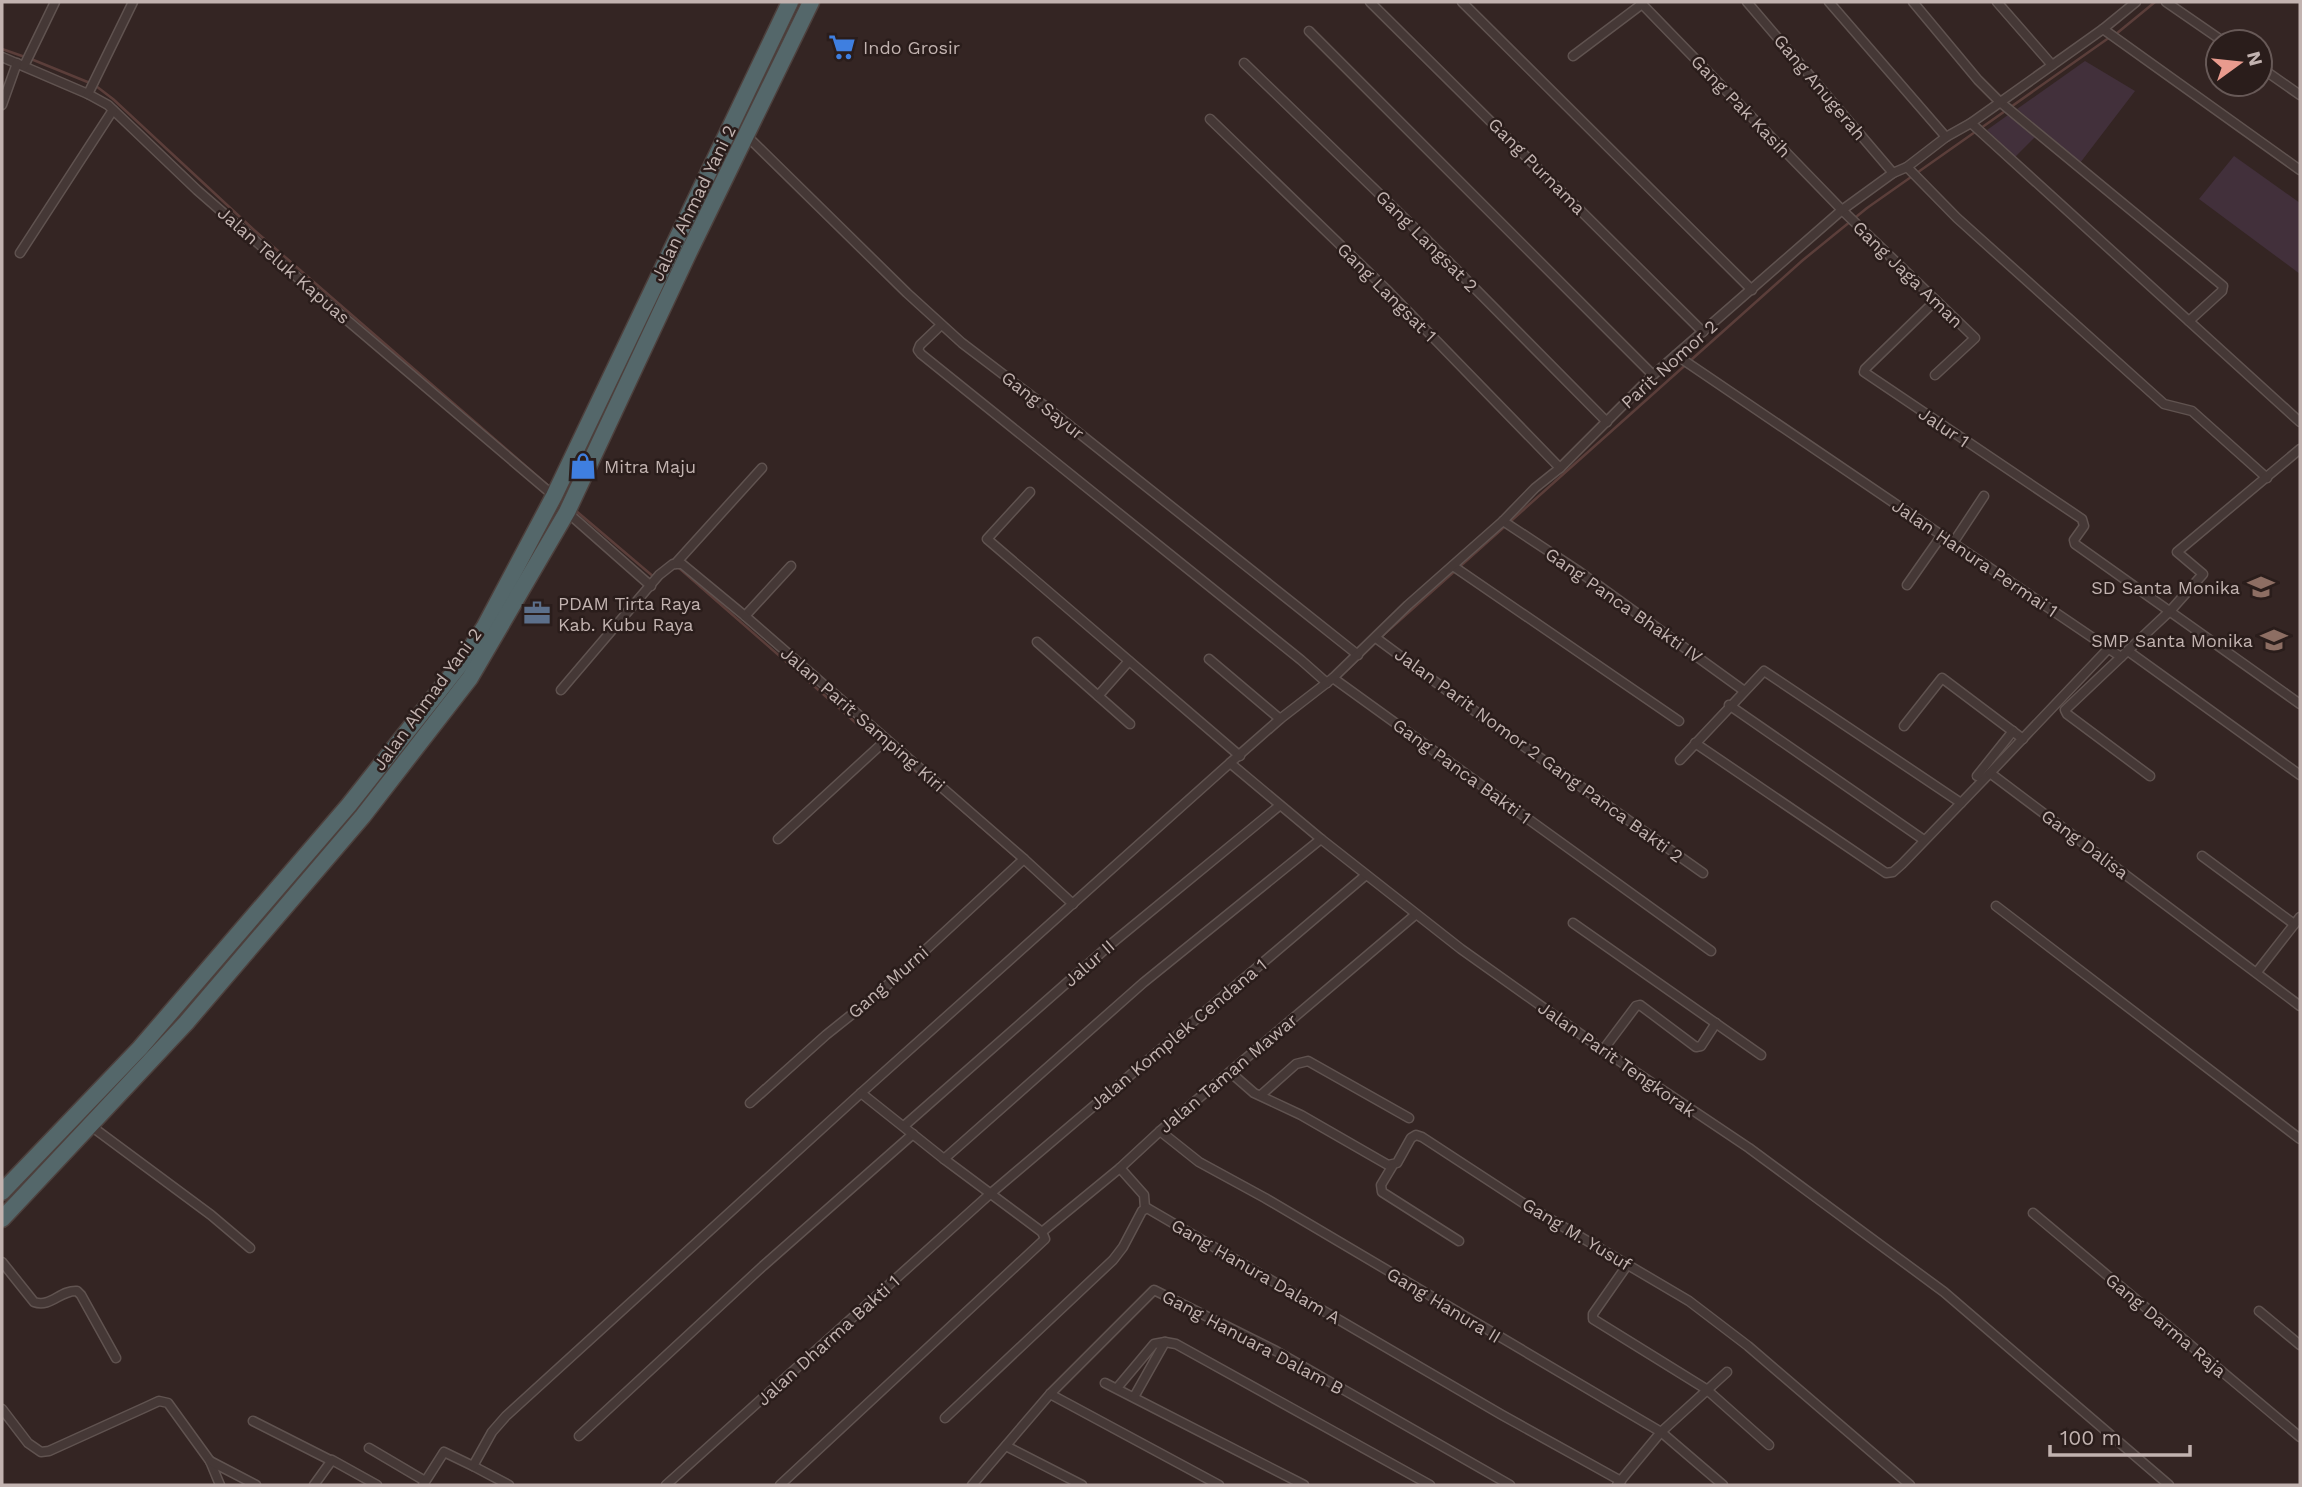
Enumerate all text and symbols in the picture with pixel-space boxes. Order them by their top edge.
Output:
north arrow [2204,28,2274,98]
street label: Gang Anugerah [1770,30,1870,144]
supermarket icon: Indo Grosir [827,32,857,62]
place label: Indo Grosir [863,37,960,58]
text: N [2242,49,2268,69]
street label: Gang Pak Kasih [1687,50,1795,162]
street label: Gang Purnama [1484,113,1590,219]
street label: Jalan Ahmad Yani 2 [646,122,740,284]
street label: Gang Langsat 2 [1372,186,1482,296]
street label: Jalan Teluk Kapuas [214,202,354,328]
street label: Gang Jaga Aman [1849,216,1967,332]
street label: Gang Langsat 1 [1333,238,1441,346]
street label: Parit Nomor 2 [1617,315,1721,413]
street label: Gang Sayur [998,366,1088,444]
street label: Jalur 1 [1915,403,1973,451]
shop icon: Mitra Maju [568,451,598,481]
place label: Mitra Maju [604,456,696,477]
street label: Jalan Hanura Permai 1 [1888,495,2062,621]
street label: Gang Panca Bhakti IV [1541,543,1707,667]
school or university icon: SD Santa Monika [2246,572,2276,602]
place label: SD Santa Monika [2091,577,2240,598]
place label: PDAM Tirta Raya Kab. Kubu Raya [558,593,701,635]
office icon: PDAM Tirta Raya Kab. Kubu Raya [522,598,552,628]
street label: Jalan Ahmad Yani 2 [368,624,486,774]
school or university icon: SMP Santa Monika [2259,625,2289,655]
place label: SMP Santa Monika [2091,630,2253,651]
street label: Jalan Parit Samping Kiri [777,642,949,796]
street label: Jalan Parit Nomor 2 Gang Panca Bakti 2 [1391,643,1687,867]
street label: Gang Panca Bakti 1 [1389,714,1535,828]
street label: Gang Dalisa [2037,805,2133,883]
street label: Jalur II [1059,935,1119,991]
street label: Gang Murni [843,941,933,1023]
street label: Jalan Komplek Cendana 1 [1085,954,1271,1114]
street label: Jalan Parit Tengkorak [1534,997,1700,1121]
street label: Jalan Taman Mawar [1155,1009,1301,1137]
street label: Gang M. Yusuf [1519,1193,1635,1275]
street label: Gang Hanura Dalam A [1168,1214,1344,1328]
street label: Gang Hanura II [1383,1263,1505,1347]
street label: Gang Darma Raja [2101,1268,2231,1382]
street label: Jalan Dharma Bakti 1 [752,1270,904,1410]
street label: Gang Hanuara Dalam B [1159,1285,1347,1399]
scale bar [2050,1414,2190,1458]
text: 100 m [2060,1425,2122,1450]

